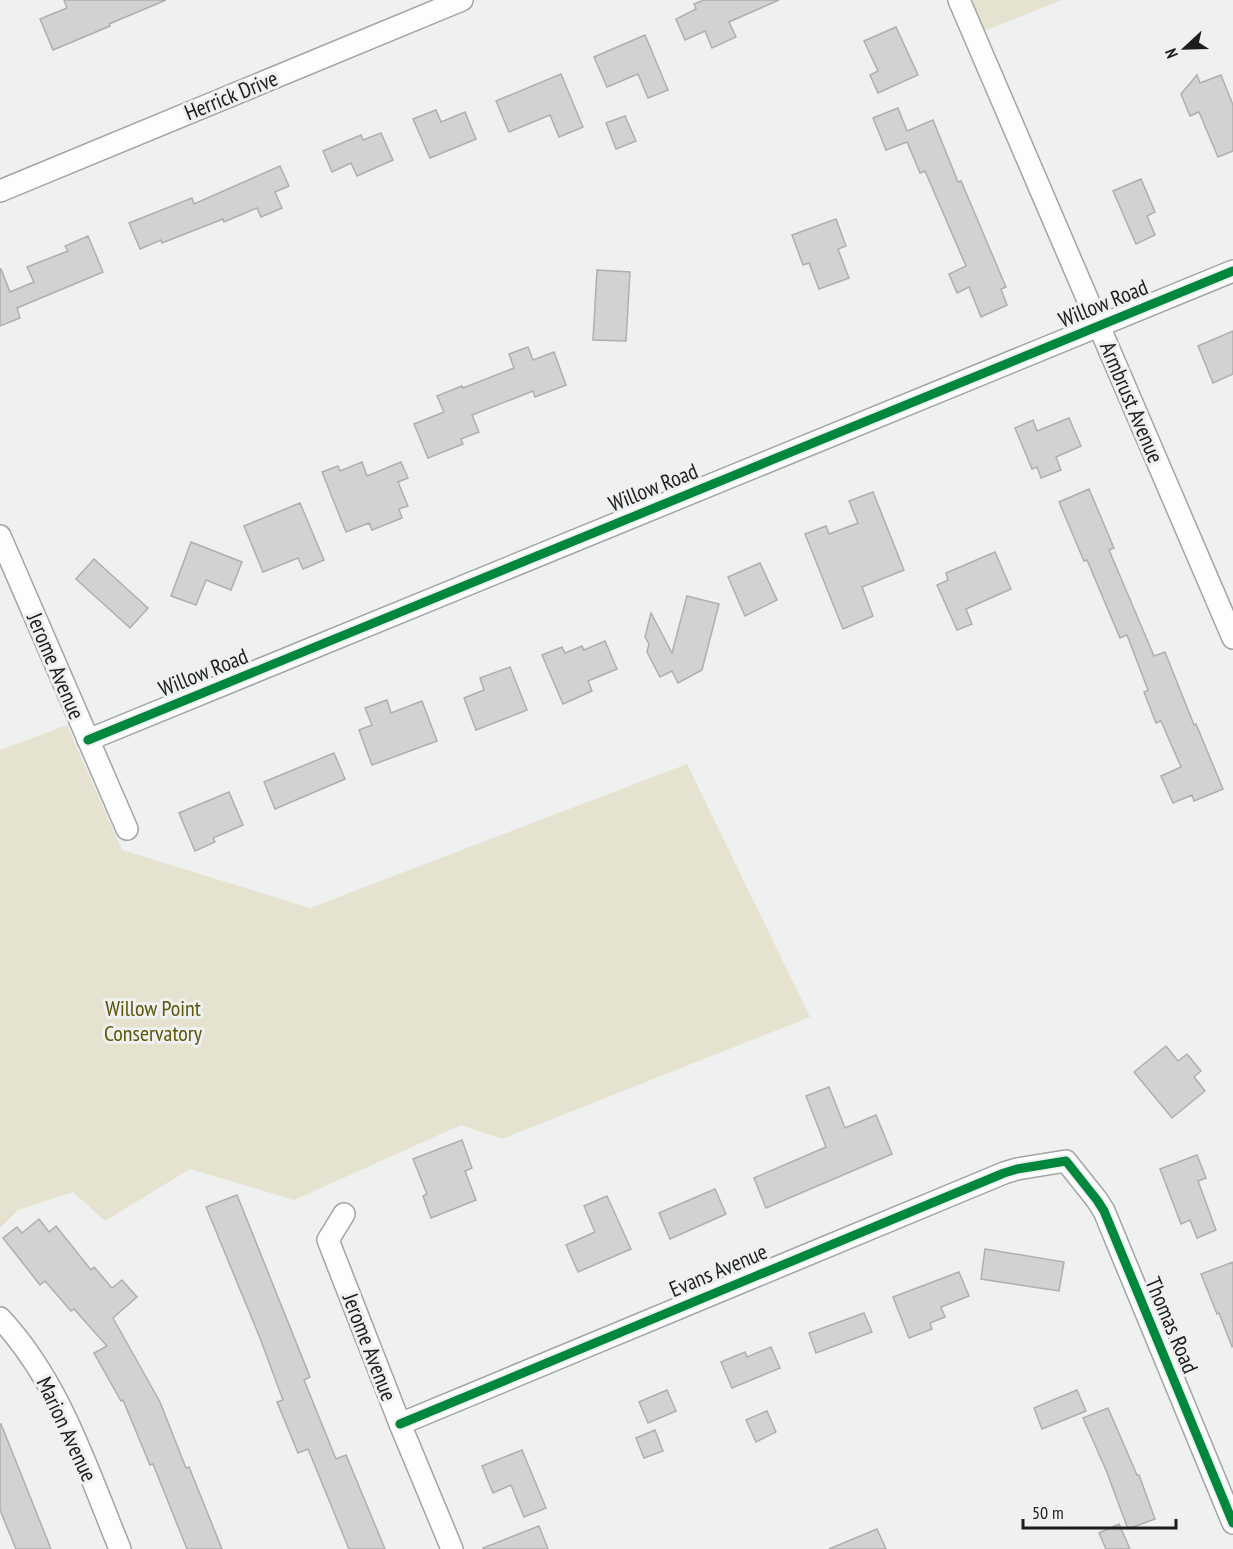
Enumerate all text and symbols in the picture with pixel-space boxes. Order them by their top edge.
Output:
north arrow [1155,18,1215,78]
text: N [1160,46,1182,61]
street label: Herrick Drive [180,64,282,126]
street label: Willow Road [1054,272,1152,334]
street label: Armbrust Avenue [1094,337,1170,467]
street label: Willow Road [604,456,702,518]
street label: Jerome Avenue [21,608,91,724]
street label: Willow Road [154,641,252,703]
park label: Willow Point Conservatory [104,994,203,1047]
street label: Evans Avenue [665,1237,771,1303]
street label: Thomas Road [1139,1273,1205,1377]
street label: Jerome Avenue [336,1288,403,1405]
street label: Marion Avenue [31,1372,103,1486]
scale bar [1023,1492,1176,1530]
text: 50 m [1032,1501,1064,1524]

